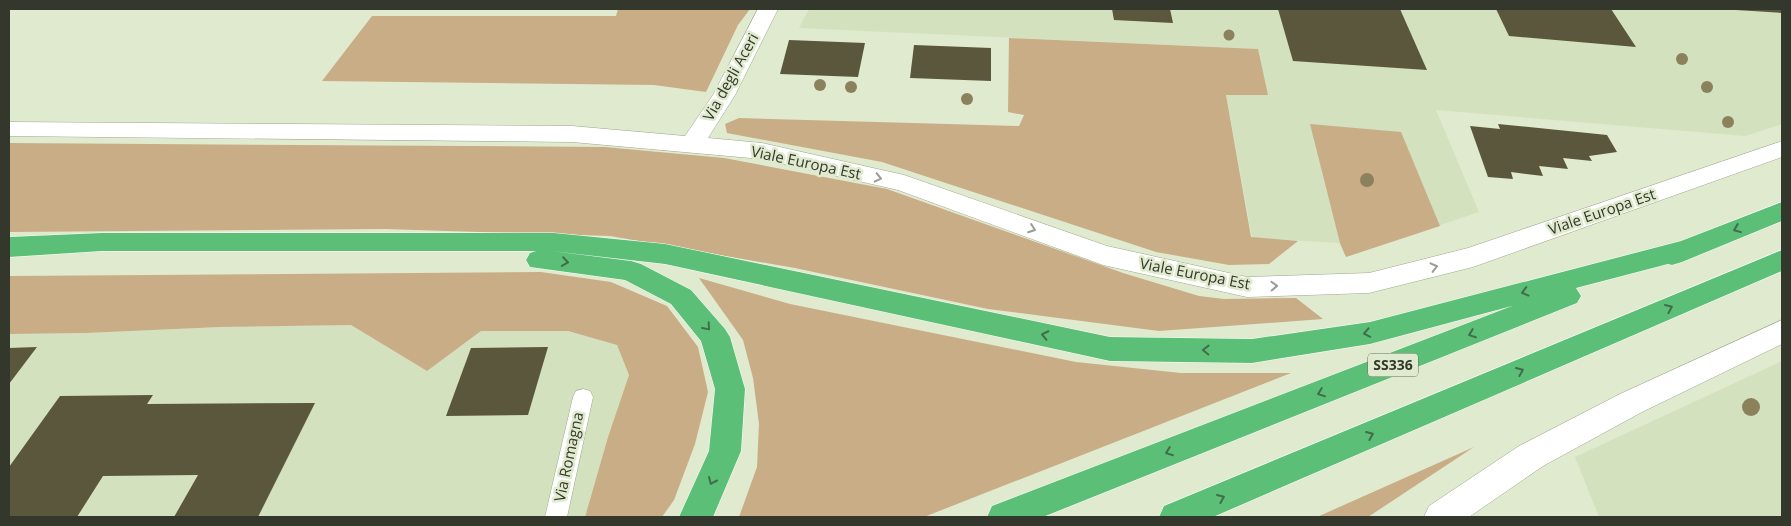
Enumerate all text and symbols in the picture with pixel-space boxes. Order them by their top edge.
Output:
street label: Via degli Aceri [698,29,762,124]
street label: Viale Europa Est [749,141,863,183]
one-way arrow [873,172,882,182]
street label: Viale Europa Est [1545,183,1658,239]
one-way arrow [1027,223,1036,233]
one-way arrow [1733,223,1742,233]
street label: Viale Europa Est [1138,253,1252,294]
one-way arrow [561,256,569,267]
one-way arrow [1430,262,1439,273]
one-way arrow [1270,281,1278,291]
one-way arrow [1520,286,1529,297]
one-way arrow [1664,304,1673,314]
one-way arrow [701,321,710,330]
one-way arrow [1468,327,1477,338]
one-way arrow [1363,328,1372,338]
one-way arrow [1041,330,1050,341]
one-way arrow [1202,345,1210,356]
road number: SS336 [1368,354,1418,376]
one-way arrow [1515,367,1524,378]
one-way arrow [1317,387,1326,397]
street label: Via Romagna [549,410,587,503]
one-way arrow [1365,430,1374,441]
one-way arrow [1166,446,1174,456]
one-way arrow [708,476,718,485]
one-way arrow [1216,494,1224,504]

